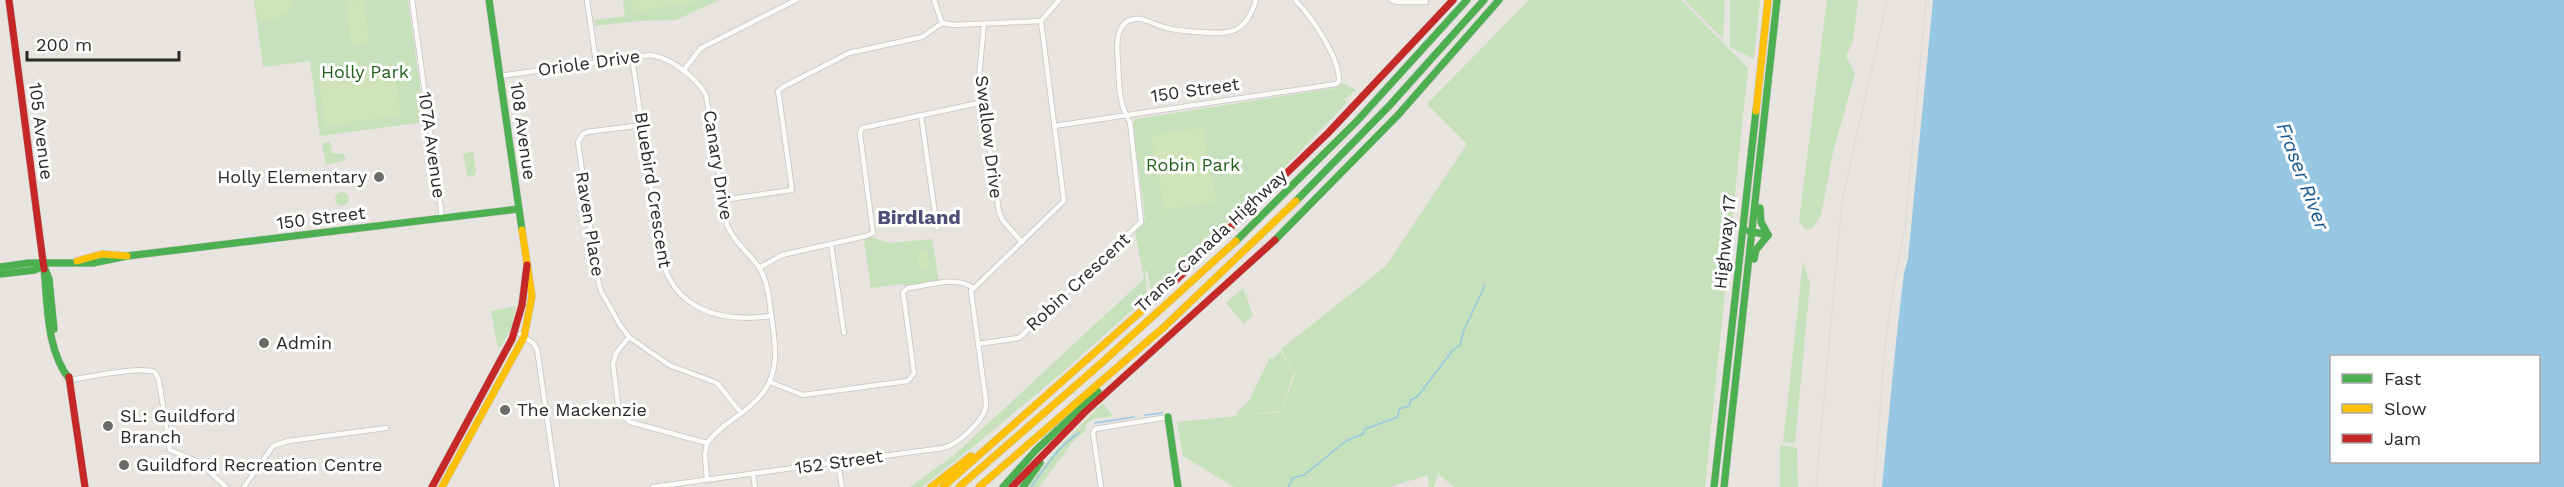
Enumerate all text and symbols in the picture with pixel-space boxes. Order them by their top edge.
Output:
scale bar [27,24,178,62]
text: 200 m [36,34,92,55]
street label: Oriole Drive [536,45,641,80]
park label: Holly Park [321,61,409,82]
street label: 150 Street [1149,73,1241,106]
street label: Swallow Drive [972,74,1007,200]
street label: 105 Avenue [25,81,58,181]
street label: 108 Avenue [506,81,541,181]
street label: 107A Avenue [415,90,450,199]
street label: Canary Drive [699,108,738,221]
street label: Bluebird Crescent [631,110,676,270]
water label: Fraser River [2271,119,2335,234]
park label: Robin Park [1146,154,1240,175]
street label: Trans-Canada Highway [1130,164,1292,317]
place label: Holly Elementary [217,166,368,187]
marker: Holly Elementary [372,170,386,184]
street label: Raven Place [572,170,609,278]
street label: Highway 17 [1709,194,1740,290]
street label: 150 Street [275,202,367,233]
district label: Birdland [877,205,961,229]
street label: Robin Crescent [1021,228,1134,335]
place label: Admin [276,332,332,353]
marker: Admin [257,336,271,350]
legend [2330,355,2540,463]
text: Fast [2384,368,2422,389]
text: Slow [2384,398,2427,419]
place label: The Mackenzie [517,399,647,420]
marker: The Mackenzie [498,403,512,417]
place label: SL: Guildford Branch [120,405,235,447]
marker: SL: Guildford Branch [101,419,115,433]
text: Jam [2384,428,2421,449]
street label: 152 Street [794,445,885,478]
place label: Guildford Recreation Centre [136,454,382,475]
marker: Guildford Recreation Centre [117,458,131,472]

